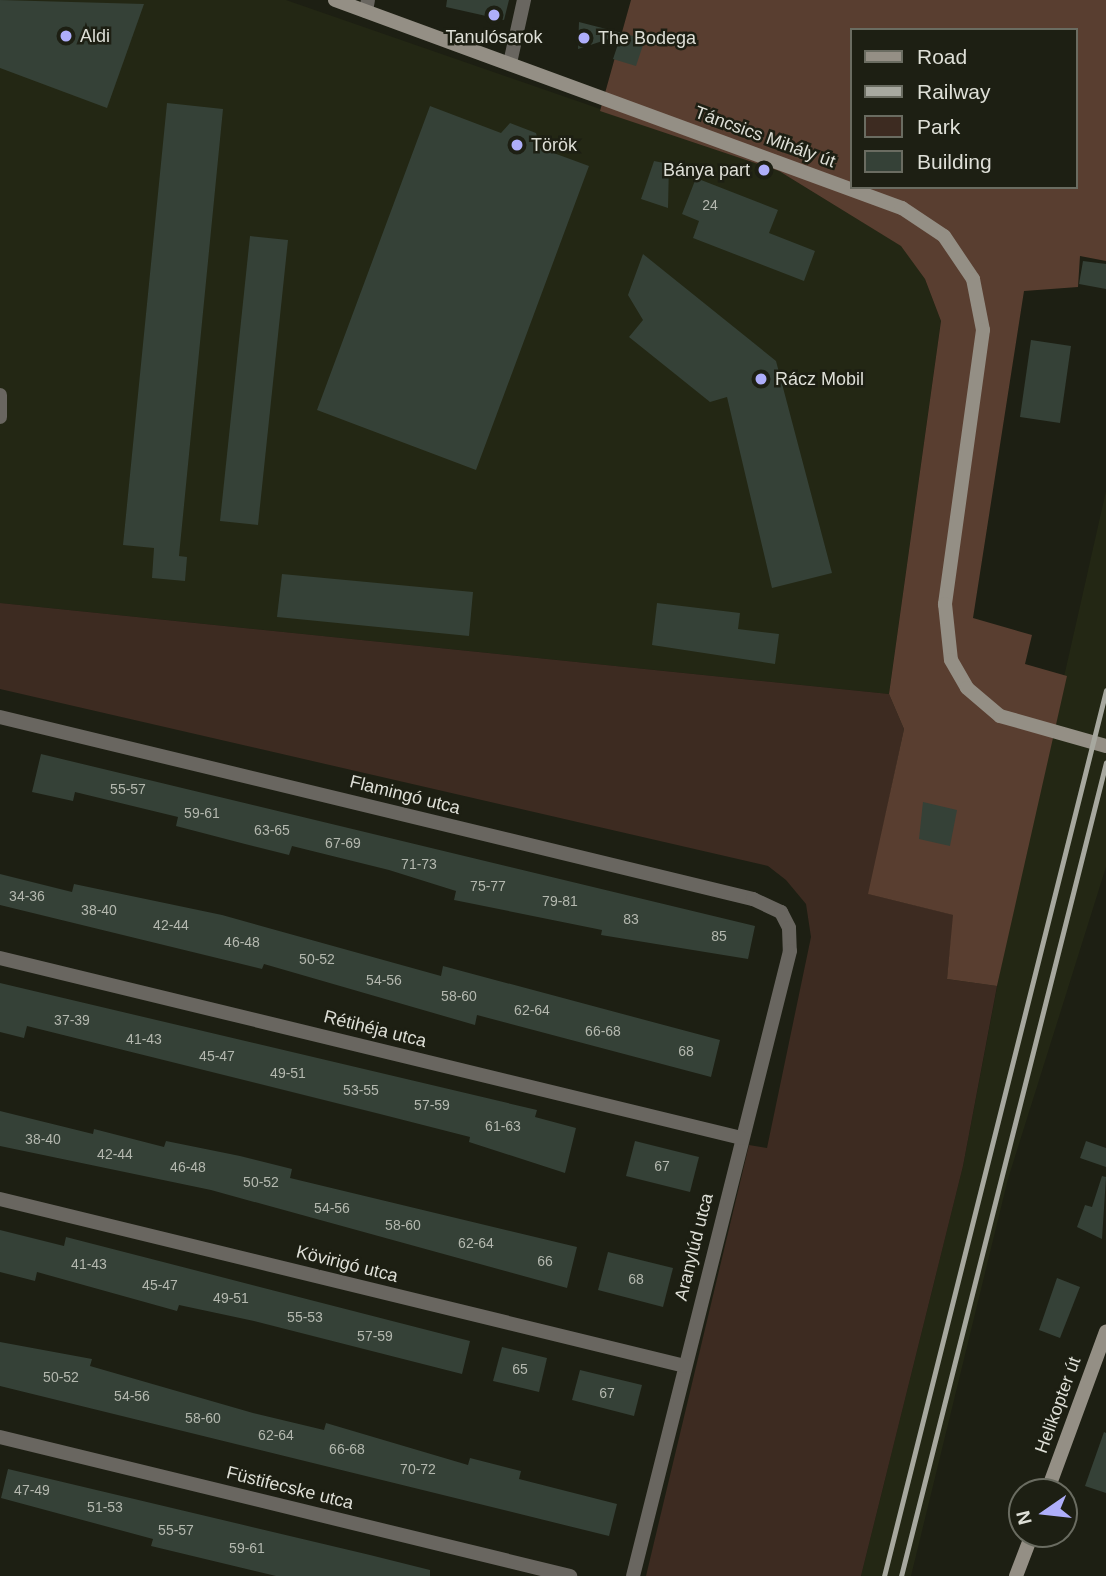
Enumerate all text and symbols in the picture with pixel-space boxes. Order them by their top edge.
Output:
marker: Tanulósarok [486,7,502,23]
place label: Aldi [80,25,110,47]
place label: Tanulósarok [445,26,543,48]
place label: The Bodega [598,27,696,49]
marker: Aldi [58,28,74,44]
legend [850,28,1078,189]
marker: The Bodega [576,30,592,46]
text: Road [917,45,967,68]
text: Railway [917,80,991,103]
street label: Táncsics Mihály út [692,102,838,172]
text: Park [917,115,960,138]
place label: Török [531,134,577,156]
marker: Török [509,137,525,153]
text: Building [917,150,992,173]
place label: Bánya part [663,159,750,181]
marker: Bánya part [756,162,772,178]
house number: 24 [702,197,718,213]
place label: Rácz Mobil [775,368,864,390]
marker: Rácz Mobil [753,371,769,387]
street label: Flamingó utca [348,771,462,819]
house number: 55-57 [110,781,146,797]
house number: 59-61 [184,805,220,821]
house number: 63-65 [254,822,290,838]
house number: 67-69 [325,835,361,851]
house number: 71-73 [401,856,437,872]
house number: 75-77 [470,878,506,894]
house number: 34-36 [9,888,45,904]
house number: 79-81 [542,893,578,909]
house number: 38-40 [81,902,117,918]
house number: 83 [623,911,639,927]
house number: 42-44 [153,917,189,933]
house number: 85 [711,928,727,944]
house number: 46-48 [224,934,260,950]
house number: 50-52 [299,951,335,967]
house number: 54-56 [366,972,402,988]
house number: 58-60 [441,988,477,1004]
house number: 62-64 [514,1002,550,1018]
street label: Rétihéja utca [321,1006,429,1052]
house number: 37-39 [54,1012,90,1028]
house number: 66-68 [585,1023,621,1039]
house number: 41-43 [126,1031,162,1047]
house number: 68 [678,1043,694,1059]
house number: 45-47 [199,1048,235,1064]
house number: 49-51 [270,1065,306,1081]
house number: 53-55 [343,1082,379,1098]
house number: 57-59 [414,1097,450,1113]
house number: 61-63 [485,1118,521,1134]
house number: 38-40 [25,1131,61,1147]
house number: 42-44 [97,1146,133,1162]
house number: 67 [654,1158,670,1174]
house number: 46-48 [170,1159,206,1175]
house number: 50-52 [243,1174,279,1190]
street label: Aranylúd utca [670,1191,718,1303]
house number: 54-56 [314,1200,350,1216]
house number: 58-60 [385,1217,421,1233]
house number: 62-64 [458,1235,494,1251]
street label: Kövirigó utca [294,1241,400,1287]
house number: 66 [537,1253,553,1269]
house number: 41-43 [71,1256,107,1272]
house number: 68 [628,1271,644,1287]
house number: 45-47 [142,1277,178,1293]
house number: 49-51 [213,1290,249,1306]
house number: 55-53 [287,1309,323,1325]
house number: 57-59 [357,1328,393,1344]
street label: Helikopter út [1031,1354,1085,1456]
house number: 65 [512,1361,528,1377]
house number: 50-52 [43,1369,79,1385]
house number: 67 [599,1385,615,1401]
house number: 54-56 [114,1388,150,1404]
house number: 58-60 [185,1410,221,1426]
house number: 62-64 [258,1427,294,1443]
house number: 66-68 [329,1441,365,1457]
house number: 70-72 [400,1461,436,1477]
street label: Füstifecske utca [224,1462,356,1514]
north arrow [1008,1478,1078,1548]
house number: 47-49 [14,1482,50,1498]
house number: 51-53 [87,1499,123,1515]
text: N [1012,1509,1036,1527]
house number: 55-57 [158,1522,194,1538]
house number: 59-61 [229,1540,265,1556]

